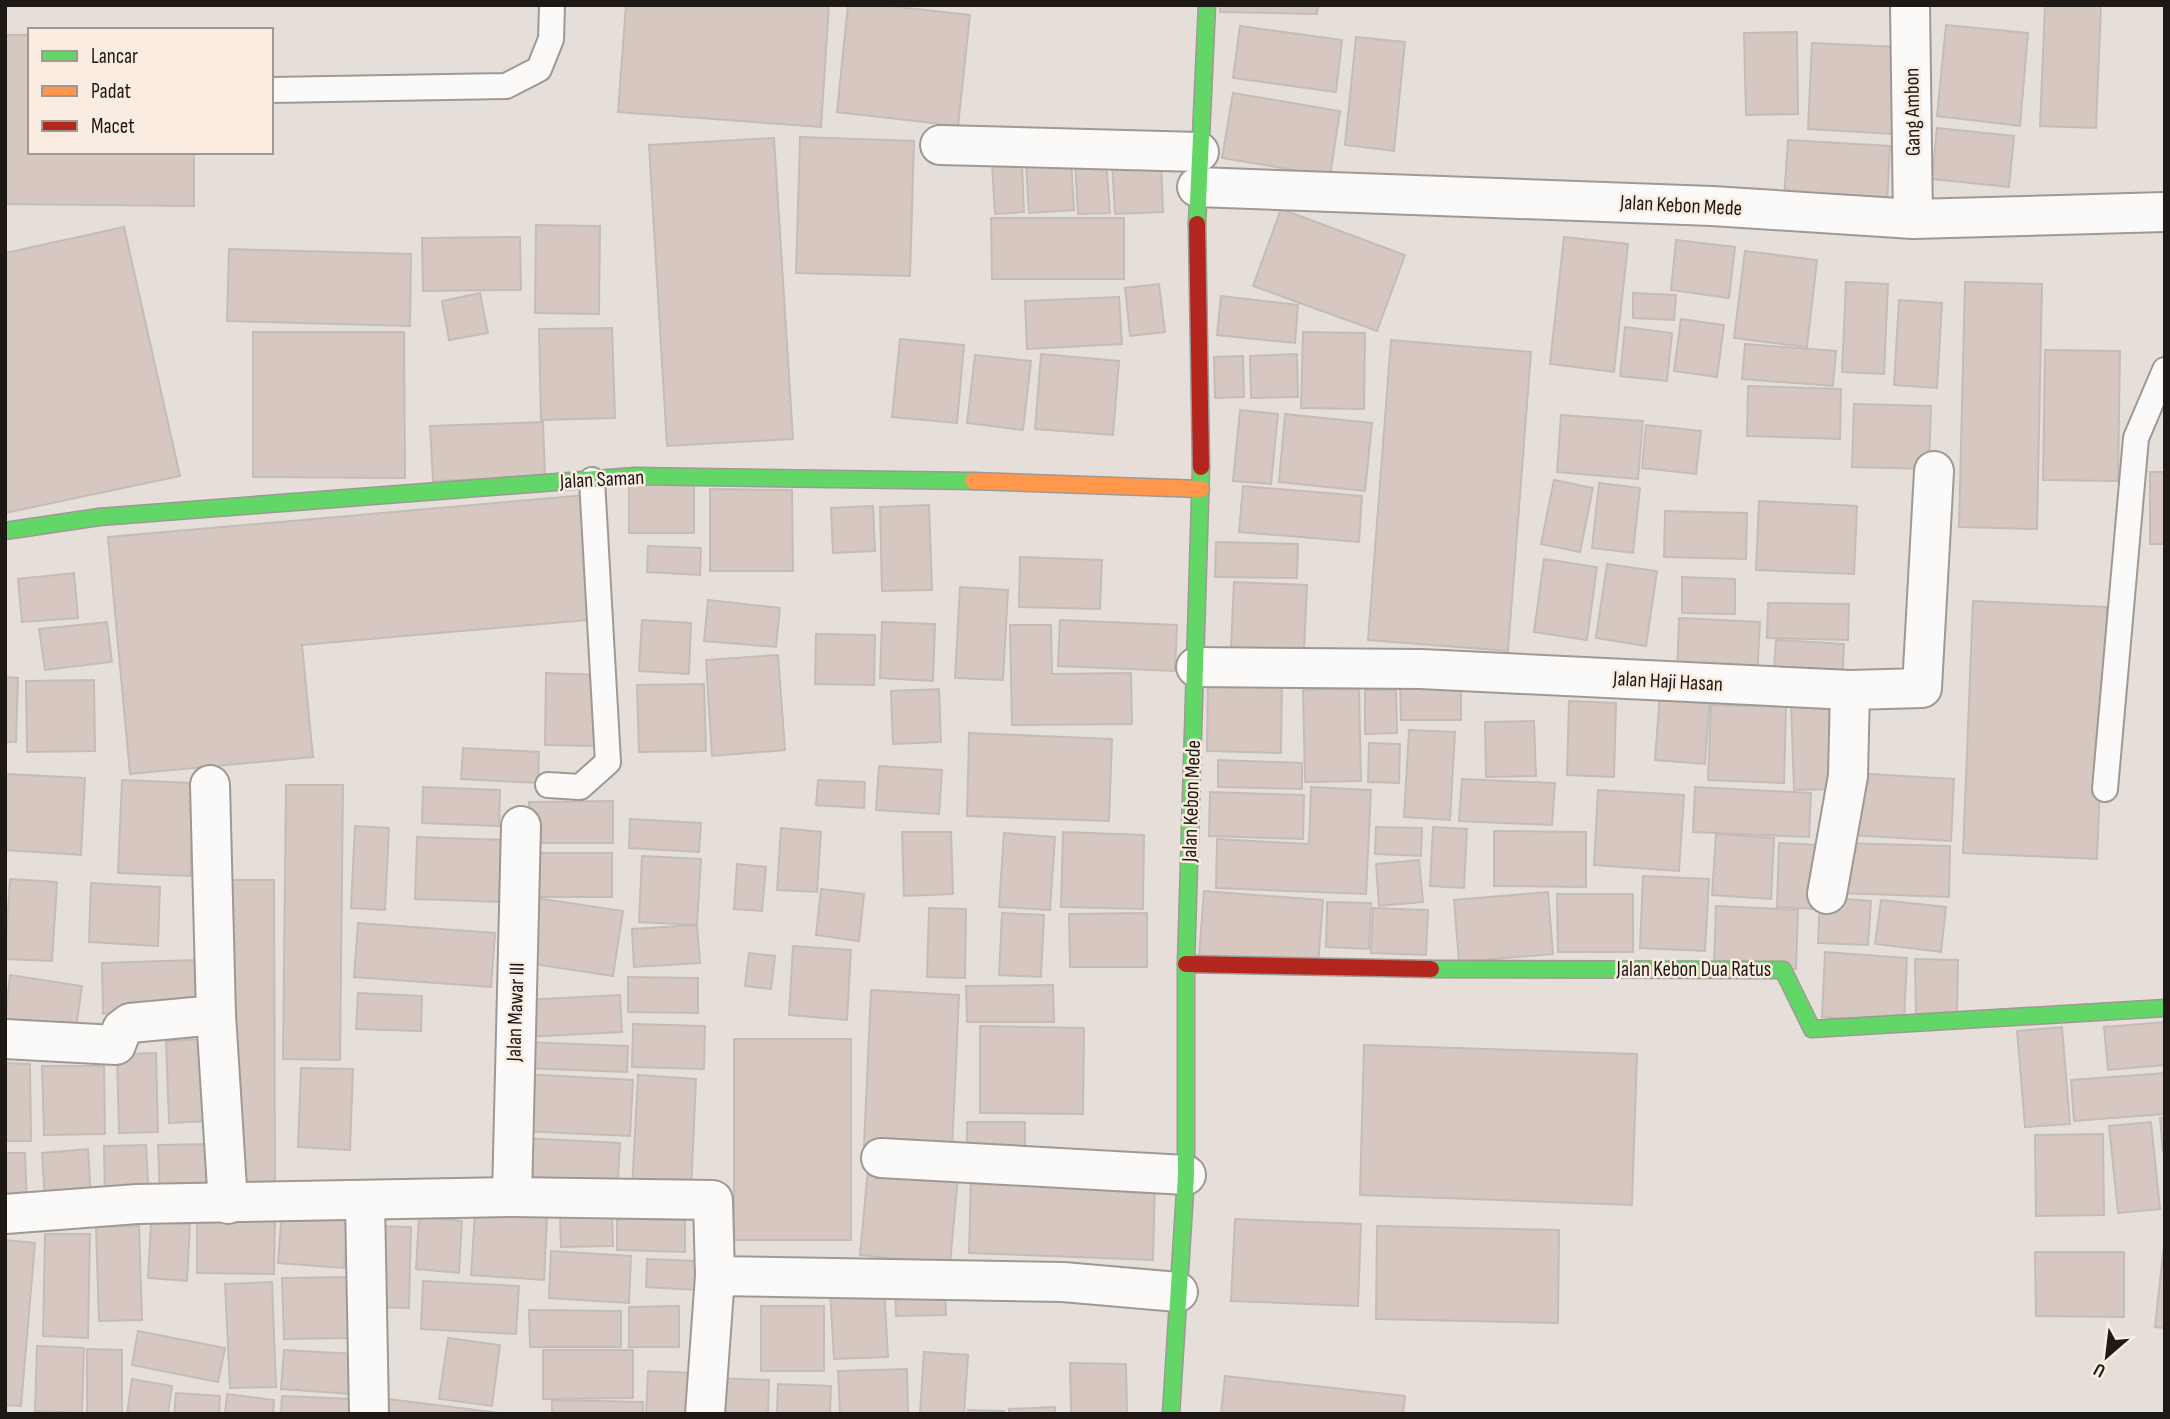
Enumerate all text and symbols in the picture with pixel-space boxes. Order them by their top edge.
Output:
legend [28,28,273,154]
text: Lancar [91,44,138,69]
street label: Gang Ambon [1899,68,1926,156]
text: Padat [91,79,131,104]
text: Macet [91,114,135,139]
street label: Jalan Kebon Mede [1618,190,1743,221]
street label: Jalan Saman [558,465,645,494]
street label: Jalan Haji Hasan [1612,666,1723,697]
street label: Jalan Kebon Mede [1177,740,1206,864]
street label: Jalan Kebon Dua Ratus [1616,957,1771,982]
street label: Jalan Mawar III [501,962,530,1063]
north arrow [2072,1321,2142,1391]
text: U [2090,1357,2109,1382]

